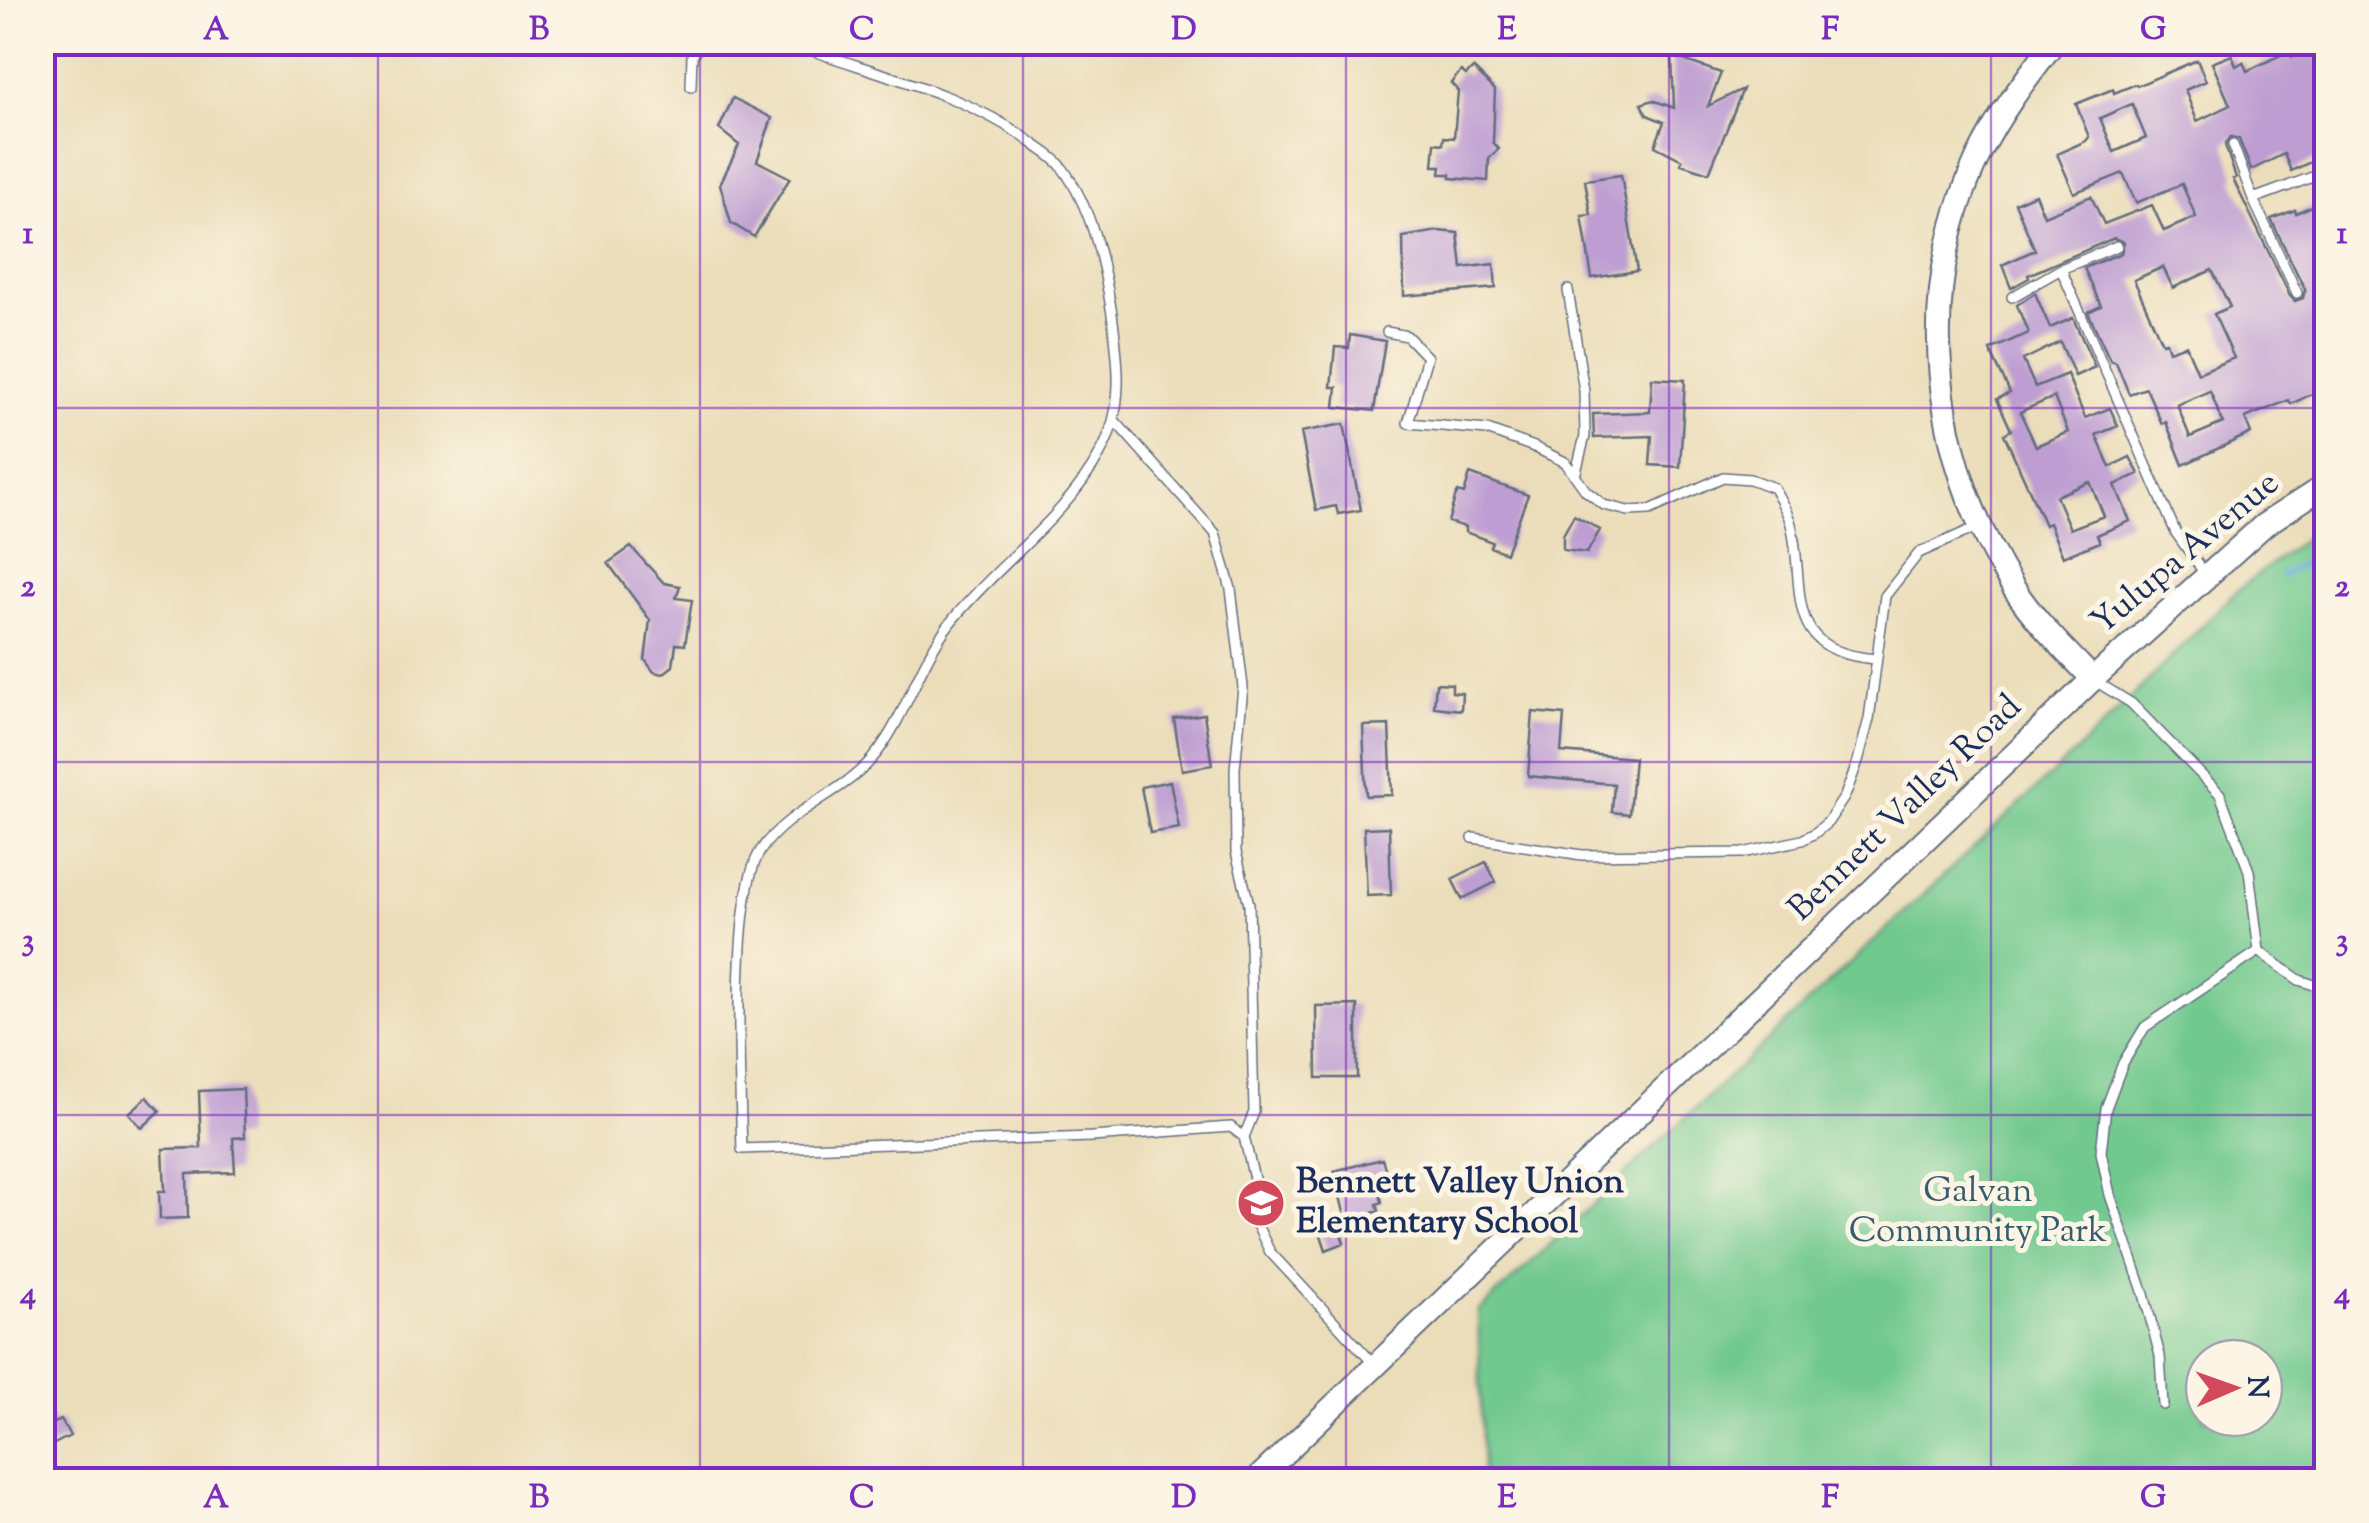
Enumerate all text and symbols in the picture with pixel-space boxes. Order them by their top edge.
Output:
text: A [203,8,229,54]
text: B [529,8,549,54]
text: C [849,8,875,54]
text: D [1171,8,1197,54]
text: E [1497,8,1517,54]
text: F [1821,8,1839,54]
text: G [2140,8,2166,54]
text: 1 [23,212,34,258]
text: 1 [2337,212,2348,258]
street label: Yulupa Avenue [2081,460,2291,648]
text: 2 [21,565,36,611]
text: 2 [2335,565,2350,611]
street label: Bennett Valley Road [1778,684,2035,934]
text: 3 [22,919,34,965]
text: 3 [2336,919,2348,965]
place label: Bennett Valley Union Elementary School [1296,1158,1624,1249]
park label: Galvan Community Park [1849,1167,2107,1258]
school or university icon: Bennett Valley Union Elementary School [1235,1177,1287,1229]
text: 4 [19,1272,36,1318]
text: 4 [2333,1272,2350,1318]
north arrow [2184,1338,2284,1438]
text: N [2236,1375,2276,1399]
text: A [203,1476,229,1522]
text: B [529,1476,549,1522]
text: C [849,1476,875,1522]
text: D [1171,1476,1197,1522]
text: E [1497,1476,1517,1522]
text: F [1821,1476,1839,1522]
text: G [2140,1476,2166,1522]

